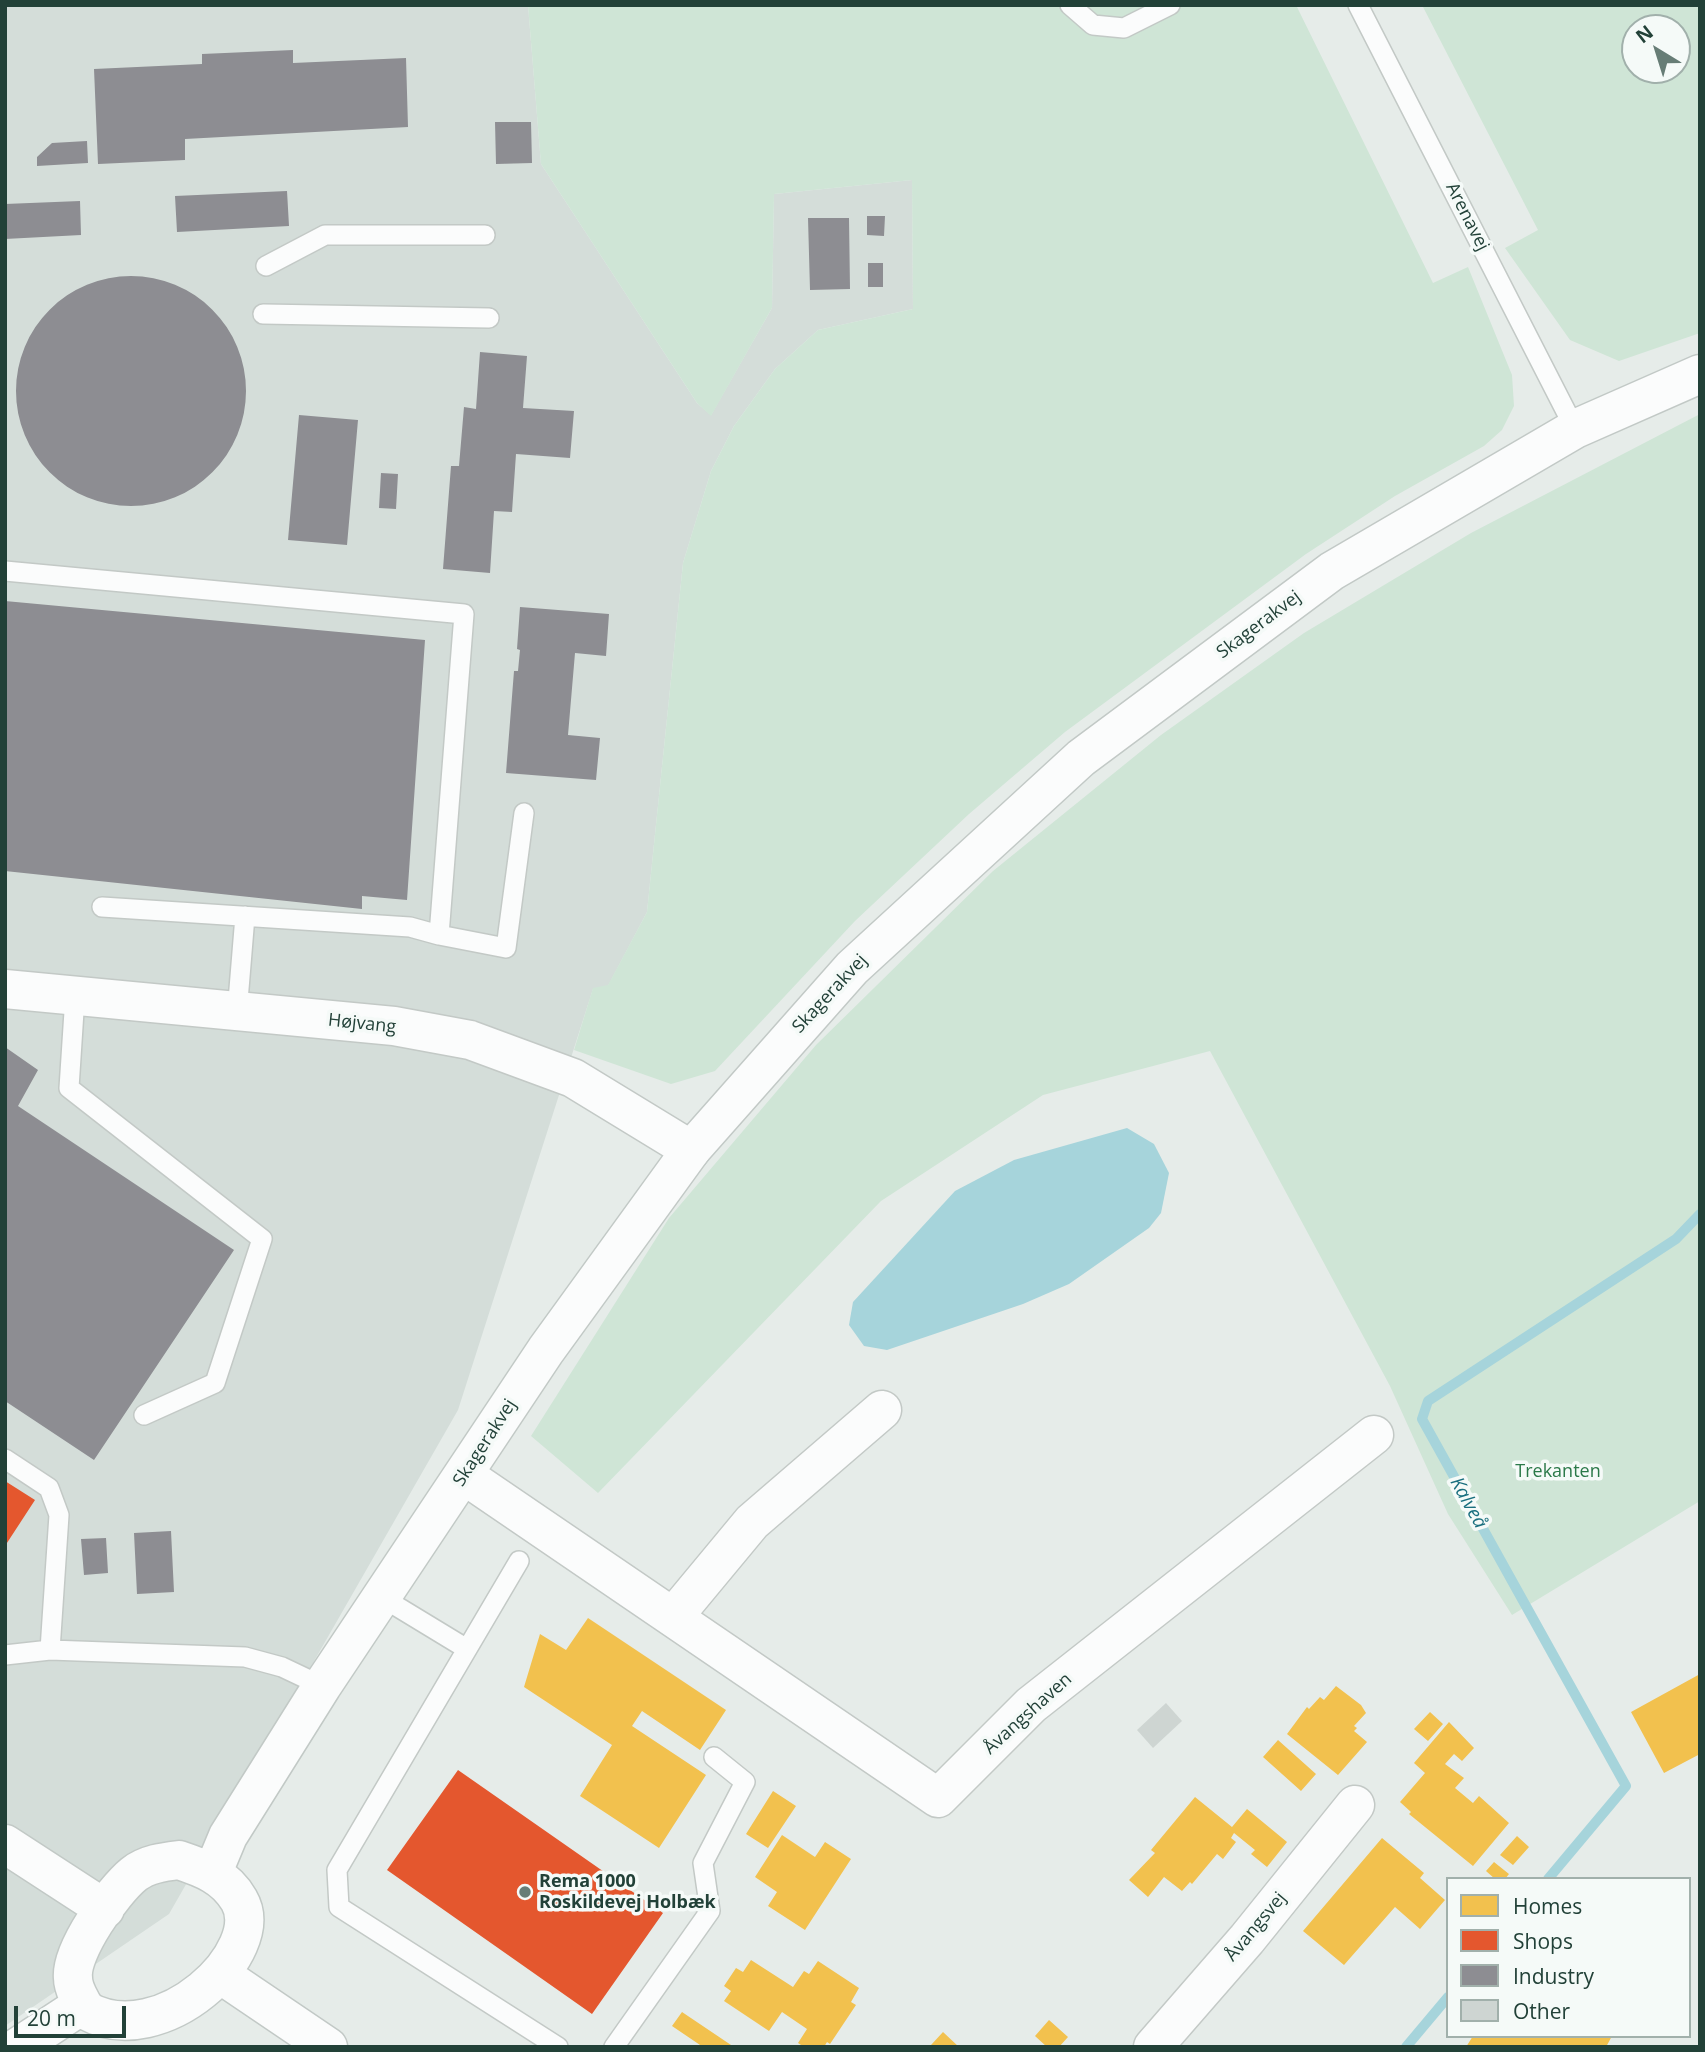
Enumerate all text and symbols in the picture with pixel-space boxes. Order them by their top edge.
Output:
north arrow [1621,14,1691,84]
text: N [1630,19,1658,49]
street label: Arenavej [1441,179,1493,255]
street label: Skagerakvej [1213,586,1305,664]
street label: Skagerakvej [788,950,872,1038]
street label: Højvang [327,1010,397,1038]
street label: Skagerakvej [449,1395,521,1491]
park label: Trekanten [1515,1461,1601,1483]
water label: Kalveå [1445,1473,1491,1533]
street label: Åvangshaven [980,1669,1076,1759]
place label: Rema 1000 Roskildevej Holbæk [539,1871,716,1913]
legend [1446,1877,1691,2038]
marker: Rema 1000 Roskildevej Holbæk [517,1884,533,1900]
street label: Åvangsvej [1221,1888,1291,1966]
text: Homes [1513,1892,1582,1920]
text: Shops [1513,1927,1573,1955]
text: Industry [1513,1962,1594,1990]
scale bar [18,1993,130,2037]
text: Other [1513,1997,1570,2025]
text: 20 m [27,2004,76,2032]

